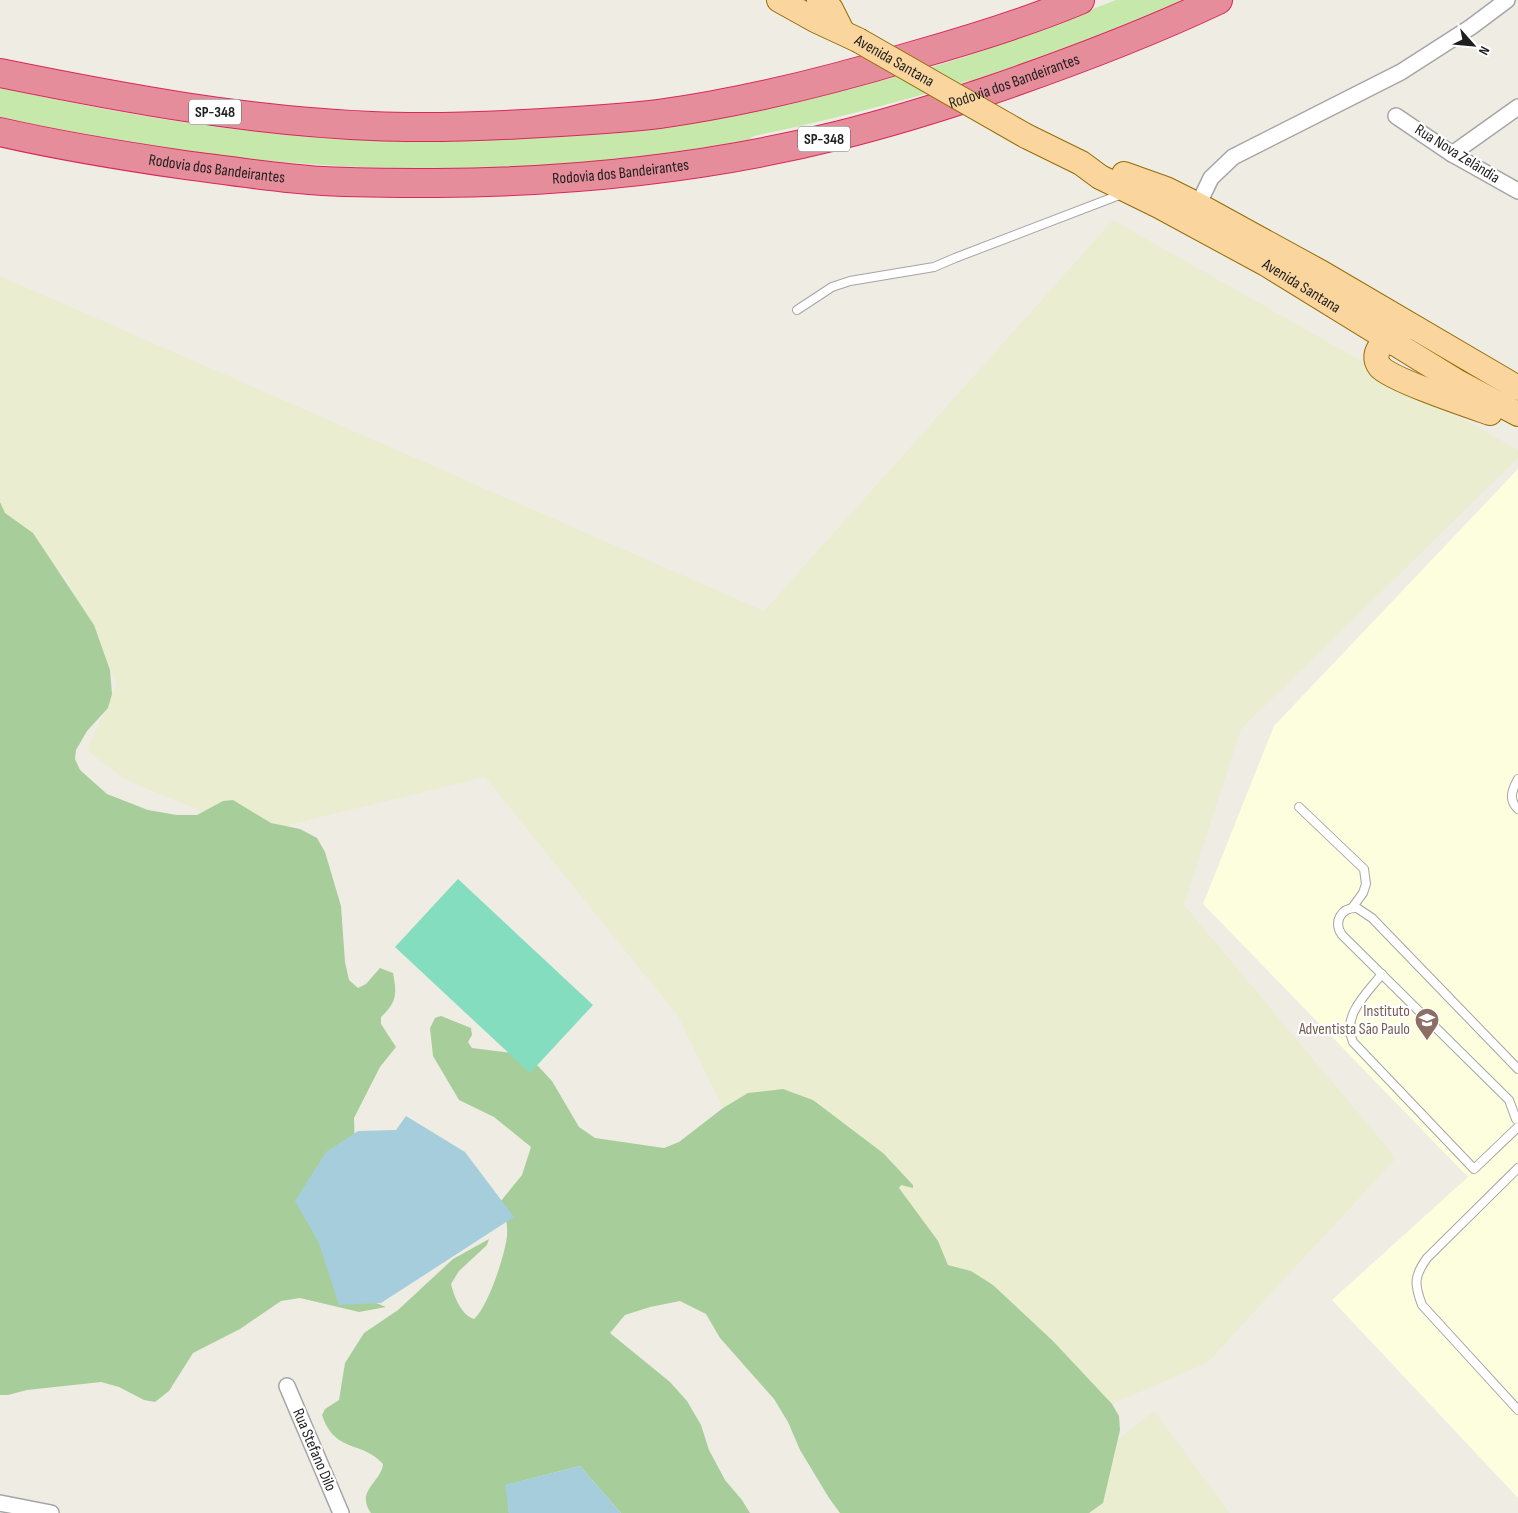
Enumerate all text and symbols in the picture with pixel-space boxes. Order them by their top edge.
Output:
north arrow [1448,20,1498,70]
street label: Avenida Santana [850,30,938,91]
text: N [1475,43,1493,58]
street label: Rodovia dos Bandeirantes [946,49,1082,113]
road number: SP-348 [189,100,241,124]
street label: Rua Nova Zelândia [1411,120,1503,188]
road number: SP-348 [798,126,850,152]
street label: Rodovia dos Bandeirantes [147,150,286,187]
street label: Rodovia dos Bandeirantes [552,155,690,188]
street label: Avenida Santana [1258,254,1344,317]
place label: Instituto Adventista São Paulo [1298,1002,1410,1039]
school or university icon: Instituto Adventista São Paulo [1414,1007,1440,1041]
street label: Rua Stefano Dilo [288,1406,340,1494]

